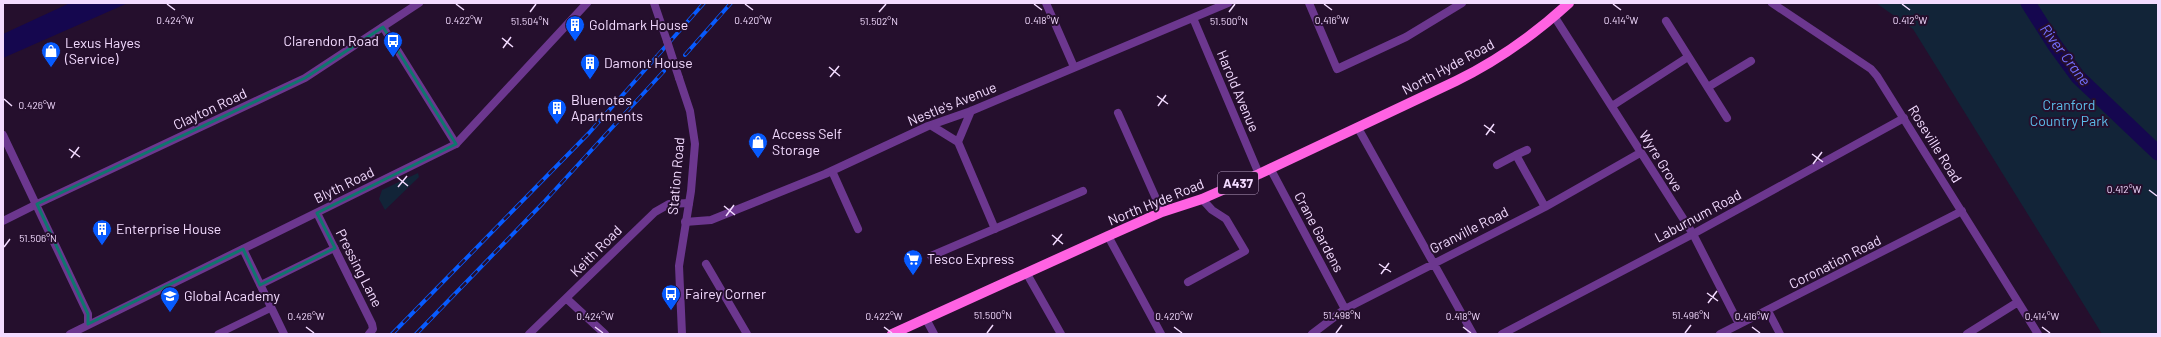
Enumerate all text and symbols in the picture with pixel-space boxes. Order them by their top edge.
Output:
text: 0.424°W [156,14,194,26]
text: 0.422°W [445,14,483,26]
building icon: Goldmark House [564,14,586,42]
text: 0.420°W [734,14,772,26]
text: 0.418°W [1025,14,1059,26]
text: 0.416°W [1315,14,1349,26]
text: 0.414°W [1604,14,1639,26]
text: 0.412°W [1893,14,1927,26]
text: 51.504°N [511,15,549,27]
text: 51.502°N [860,15,898,27]
text: 51.500°N [1210,15,1248,27]
place label: Goldmark House [589,16,688,33]
water label: River Crane [2037,20,2095,89]
bus stop icon: Clarendon Road [382,30,404,58]
place label: Clarendon Road [284,32,379,49]
place label: Lexus Hayes (Service) [64,34,141,67]
street label: North Hyde Road [1399,35,1497,98]
shop icon: Lexus Hayes (Service) [40,40,62,68]
street label: Harold Avenue [1214,47,1263,134]
building icon: Damont House [579,52,601,80]
place label: Damont House [604,54,693,71]
street label: Nestle's Avenue [905,78,999,129]
street label: Clayton Road [170,84,249,133]
place label: Bluenotes Apartments [571,91,643,124]
park label: Cranford Country Park [2030,96,2108,129]
building icon: Bluenotes Apartments [546,97,568,125]
text: 0.426°W [18,99,56,111]
street label: Roseville Road [1905,102,1966,186]
place label: Access Self Storage [772,125,842,158]
street label: Wyre Grove [1636,127,1687,194]
shop icon: Access Self Storage [747,131,769,159]
street label: Station Road [664,136,687,216]
street label: Blyth Road [311,163,377,206]
road number: A437 [1218,172,1258,194]
street label: North Hyde Road [1105,175,1206,229]
text: 0.412°W [2107,183,2141,195]
street label: Laburnum Road [1652,186,1744,246]
street label: Crane Gardens [1291,189,1348,275]
street label: Granville Road [1427,202,1511,257]
building icon: Enterprise House [91,218,113,246]
place label: Enterprise House [116,220,221,237]
street label: Keith Road [566,221,625,280]
street label: Pressing Lane [332,226,386,310]
street label: Coronation Road [1786,231,1884,292]
text: 51.506°N [19,232,57,244]
supermarket icon: Tesco Express [902,248,924,276]
place label: Tesco Express [927,250,1014,267]
bus stop icon: Fairey Corner [660,283,682,311]
school or university icon: Global Academy [159,285,181,313]
place label: Fairey Corner [685,285,766,302]
place label: Global Academy [184,287,281,304]
text: 51.500°N [974,309,1012,321]
text: 51.498°N [1323,309,1361,321]
text: 51.496°N [1672,309,1710,321]
text: 0.426°W [287,310,325,322]
text: 0.424°W [576,310,614,322]
text: 0.422°W [865,310,903,322]
text: 0.420°W [1155,310,1193,322]
text: 0.418°W [1446,310,1480,322]
text: 0.416°W [1735,310,1769,322]
text: 0.414°W [2025,310,2060,322]

